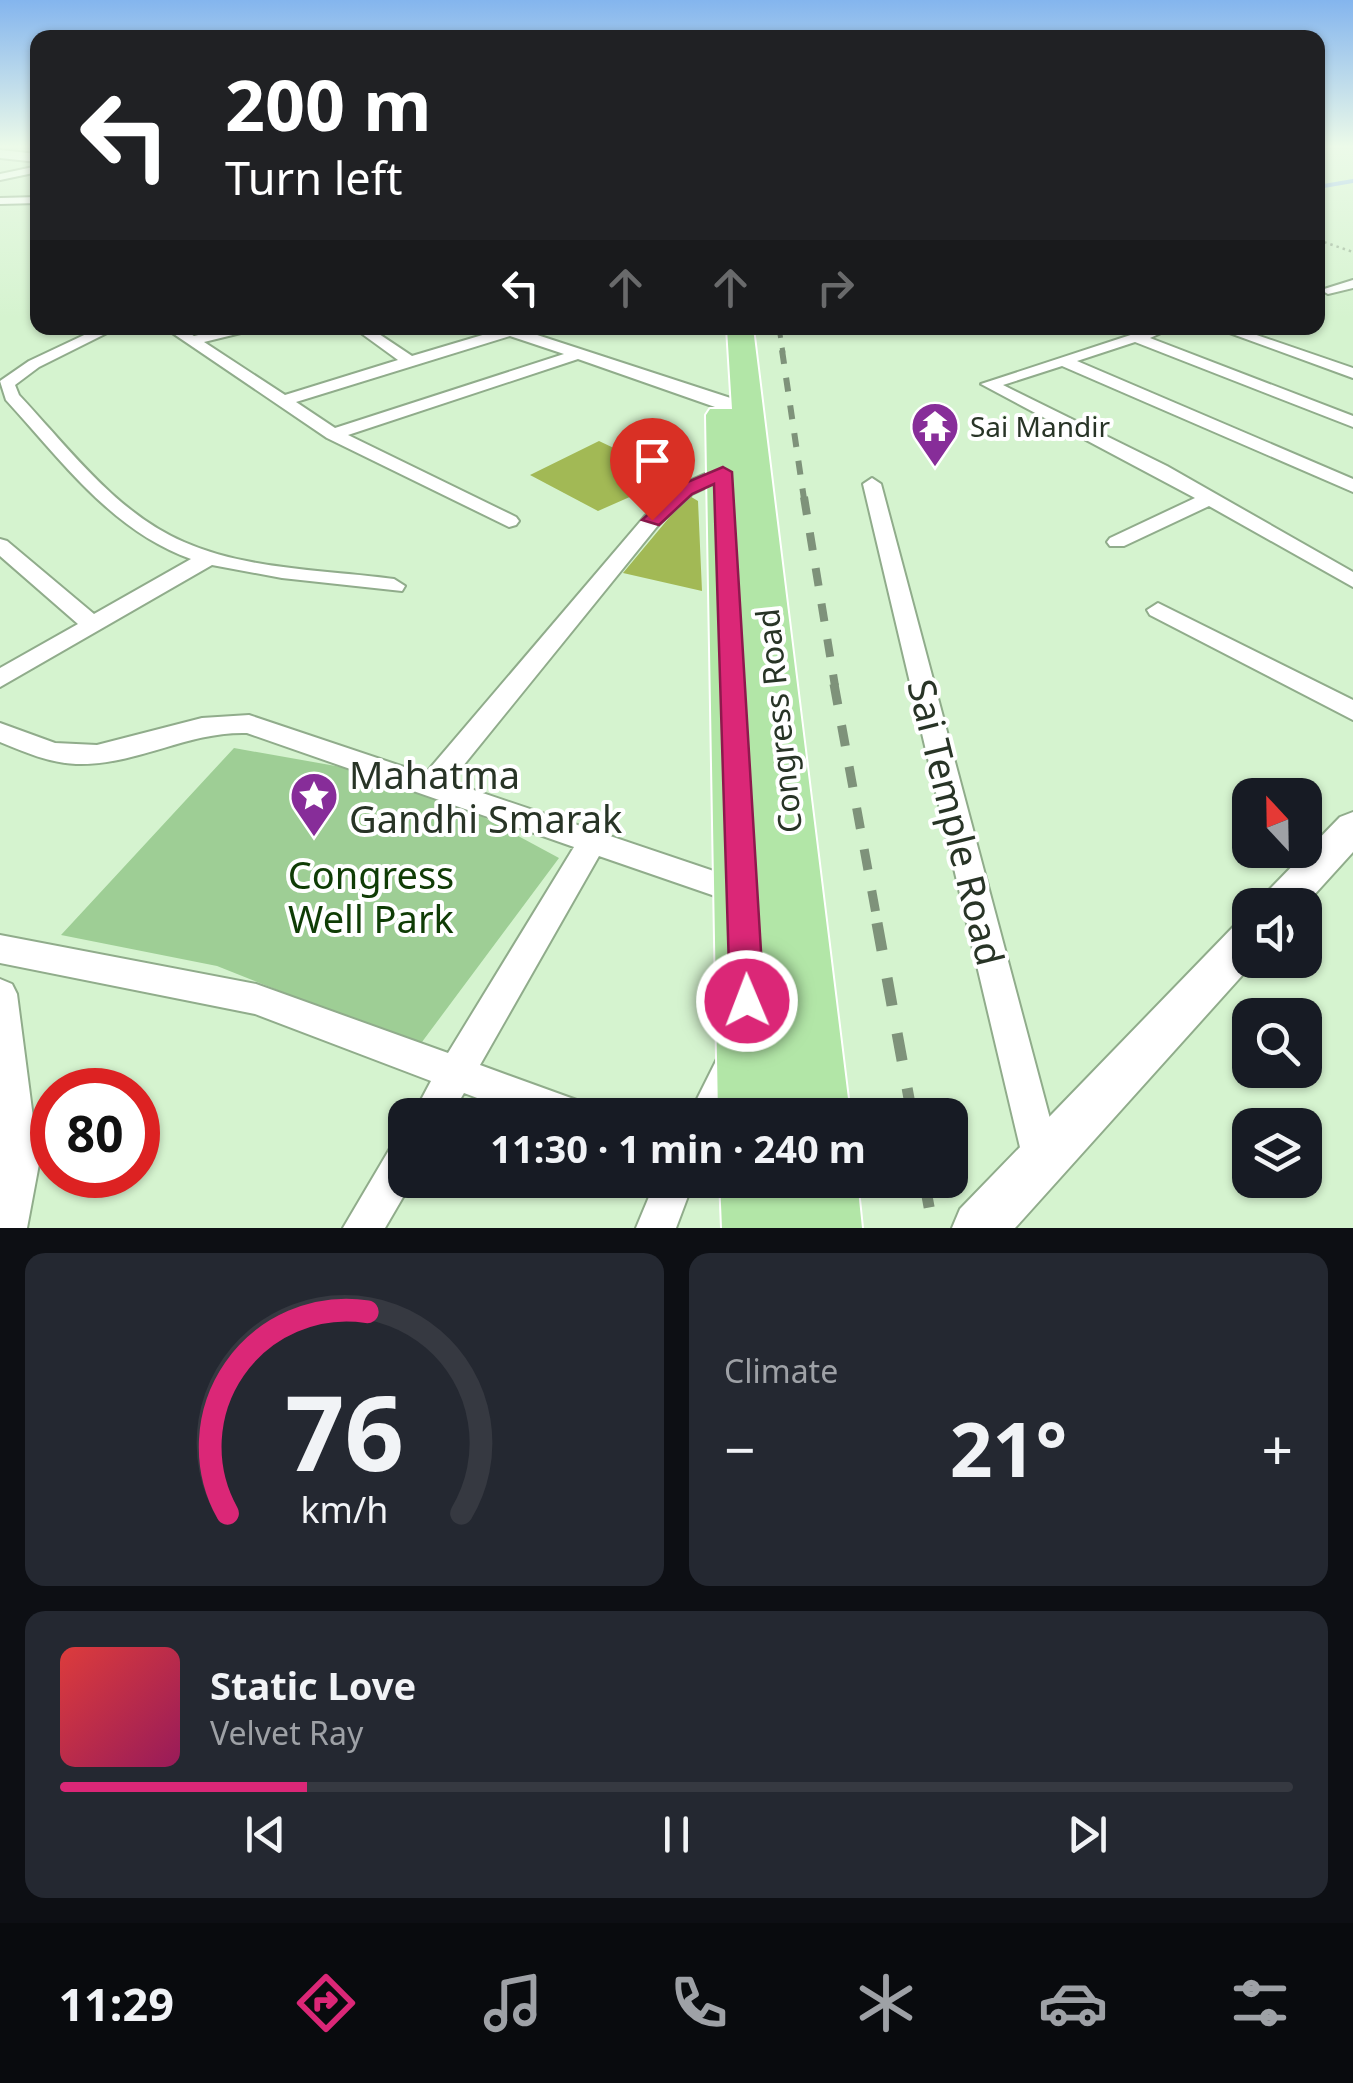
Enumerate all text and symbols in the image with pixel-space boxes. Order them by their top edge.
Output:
text: 200 m [225,56,432,152]
icon: left [60,70,190,200]
text: Turn left [225,147,402,208]
icon: left [493,260,548,315]
icon: ahead [598,260,653,315]
icon: ahead [703,260,758,315]
icon: right [808,260,863,315]
temple icon: Sai Mandir [909,400,961,468]
place label: Sai Mandir [970,407,1110,445]
pin [610,418,695,521]
icon: arrive [625,433,680,488]
street label: Congress Road [745,607,811,835]
street label: Sai Temple Road [896,674,1018,970]
place label: Mahatma Gandhi Smarak [349,748,622,844]
place icon: Mahatma Gandhi Smarak [288,770,340,838]
north arrow [1232,778,1322,868]
map controls [1232,778,1322,1198]
park label: Congress Well Park [288,848,454,944]
button: sound [1232,888,1322,978]
position arrow [695,949,799,1053]
button: search [1232,998,1322,1088]
speed limit sign: 80 [30,1068,160,1198]
button: layers [1232,1108,1322,1198]
text: 11:30 · 1 min · 240 m [490,1122,866,1174]
text: Climate [724,1349,838,1392]
text: 76 [285,1360,404,1501]
text: 21° [950,1397,1067,1499]
text: − [724,1411,755,1486]
text: + [1262,1411,1293,1486]
text: km/h [301,1485,388,1533]
text: Static Love [210,1659,416,1711]
text: Velvet Ray [210,1711,363,1754]
icon: previous [238,1807,293,1862]
icon: pause [649,1807,704,1862]
icon: next [1060,1807,1115,1862]
icon: directions [291,1968,361,2038]
icon: music [478,1968,548,2038]
icon: phone [664,1968,734,2038]
icon: climate [851,1968,921,2038]
icon: car [1038,1968,1108,2038]
icon: filters [1225,1968,1295,2038]
text: 11:29 [58,1973,174,2034]

